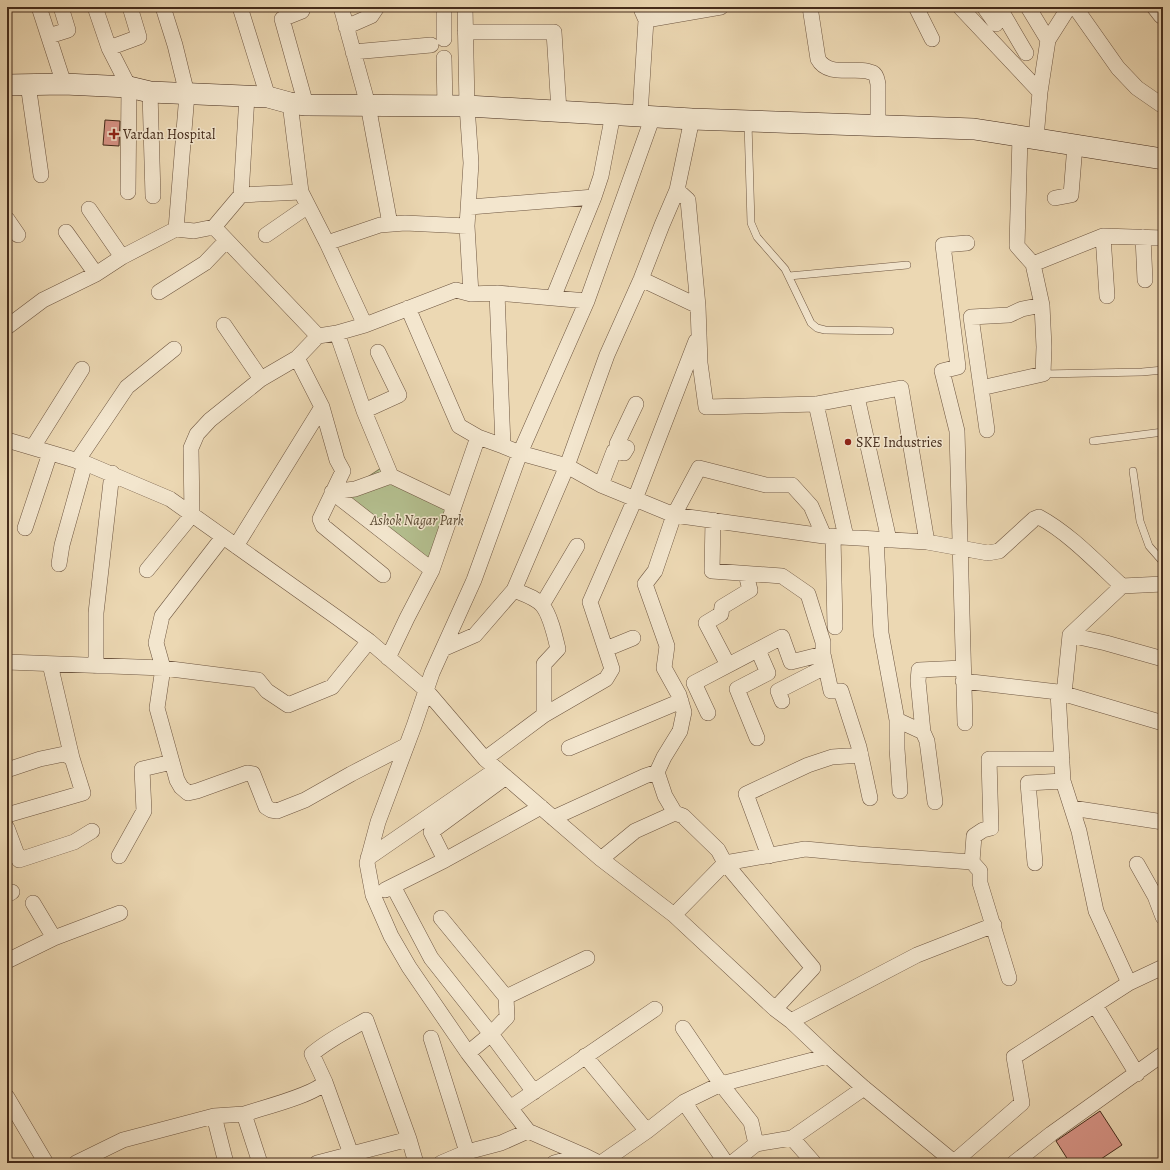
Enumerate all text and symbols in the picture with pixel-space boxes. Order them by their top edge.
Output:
place label: Vardan Hospital [122,125,216,144]
marker: Vardan Hospital [108,128,120,140]
place label: SKE Industries [856,433,942,452]
marker: SKE Industries [843,437,853,447]
park label: Ashok Nagar Park [369,511,464,530]

